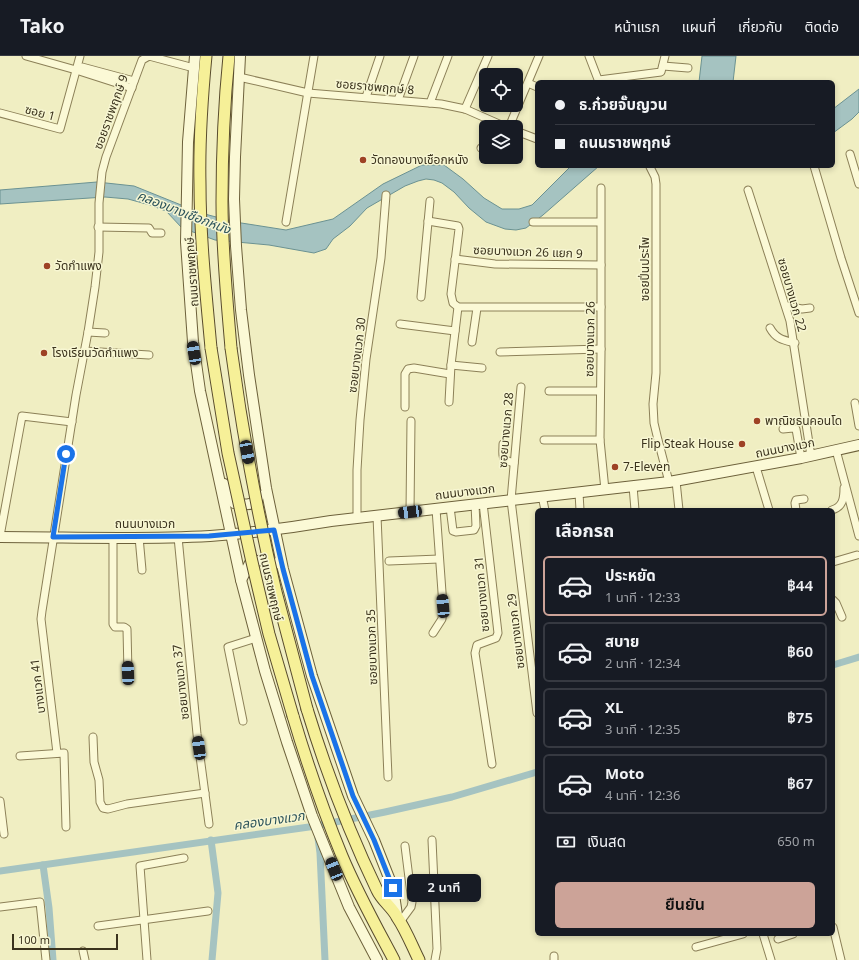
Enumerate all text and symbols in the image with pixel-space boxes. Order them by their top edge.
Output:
text: Tako [20,13,65,42]
text: หน้าแรก [614,17,660,38]
text: แผนที่ [682,17,716,38]
text: เกี่ยวกับ [738,17,783,38]
text: ติดต่อ [805,17,839,38]
map controls [479,68,523,164]
button: locate [479,68,523,112]
street label: ซอยราชพฤกษ์ 9 [89,72,133,152]
street label: ซอยราชพฤกษ์ 8 [335,75,415,99]
text: ธ.ก๋วยจั๊บญวน [579,94,667,117]
street label: ซอย 1 [23,100,57,126]
button: layers [479,120,523,164]
text: ถนนราชพฤกษ์ [579,132,671,155]
place label: วัดทองบางเชือกหนัง [371,151,468,169]
marker: วัดทองบางเชือกหนัง [358,155,368,165]
water label: คลองบางเชือกหนัง [134,186,234,240]
street label: ถนนราชพฤกษ์ [181,236,203,307]
street label: ซอยปิ่นประไพ [636,237,654,301]
street label: ซอยบางแวก 26 แยก 9 [473,241,583,263]
street label: ซอยบางแวก 22 [773,256,811,334]
place label: วัดกำแพง [55,257,102,275]
marker: วัดกำแพง [42,261,52,271]
street label: ซอยบางแวก 26 [580,301,600,377]
street label: ซอยบางแวก 30 [343,316,371,394]
car [186,340,202,366]
place label: โรงเรียนวัดกำแพง [52,344,138,362]
marker: โรงเรียนวัดกำแพง [39,348,49,358]
street label: ซอยบางแวก 28 [494,391,518,469]
place label: พาณิชธนคอนโด [765,412,842,430]
marker: พาณิชธนคอนโด [752,416,762,426]
street label: ถนนบางแวก [754,433,816,463]
place label: Flip Steak House [641,435,734,453]
car [239,439,255,465]
marker: Flip Steak House [737,439,747,449]
route start [57,445,75,463]
place label: 7-Eleven [623,458,670,476]
marker: 7-Eleven [610,462,620,472]
street label: ถนนบางแวก [434,479,496,505]
car [397,505,423,519]
street label: ถนนบางแวก [115,515,175,533]
text: เลือกรถ [555,518,614,545]
street label: ถนนราชพฤกษ์ [254,551,288,623]
street label: ซอยบางแวก 31 [470,555,494,633]
text: ประหยัด [605,565,656,588]
icon: car [557,568,593,604]
text: ฿44 [787,575,813,598]
text: 1 นาที · 12:33 [605,588,680,608]
street label: ซอยบางแวก 29 [502,592,530,670]
car [436,594,450,618]
street label: ซอยบางแวก 35 [362,609,382,685]
text: สบาย [605,631,639,654]
icon: car [557,634,593,670]
text: ฿60 [787,641,813,664]
street label: ซอยบางแวก 37 [168,643,194,721]
text: 2 นาที · 12:34 [605,654,680,674]
street label: บางแวก 41 [26,657,50,715]
car [122,661,134,685]
text: XL [605,697,623,720]
icon: car [557,700,593,736]
text: ฿75 [787,707,813,730]
text: 3 นาที · 12:35 [605,720,680,740]
car [191,735,207,761]
text: Moto [605,763,644,786]
icon: car [557,766,593,802]
text: ฿67 [787,773,813,796]
text: 4 นาที · 12:36 [605,786,680,806]
water label: คลองบางแวก [232,806,307,836]
icon: cash [555,831,577,853]
text: เงินสด [587,831,626,854]
text: 650 m [777,832,815,852]
car [324,856,344,882]
callout: 2 นาที [407,874,481,902]
text: 2 นาที [428,878,460,898]
route end [384,879,402,897]
button: ยืนยัน [555,882,815,928]
scale bar [12,932,118,951]
text: 100 m [18,932,50,949]

